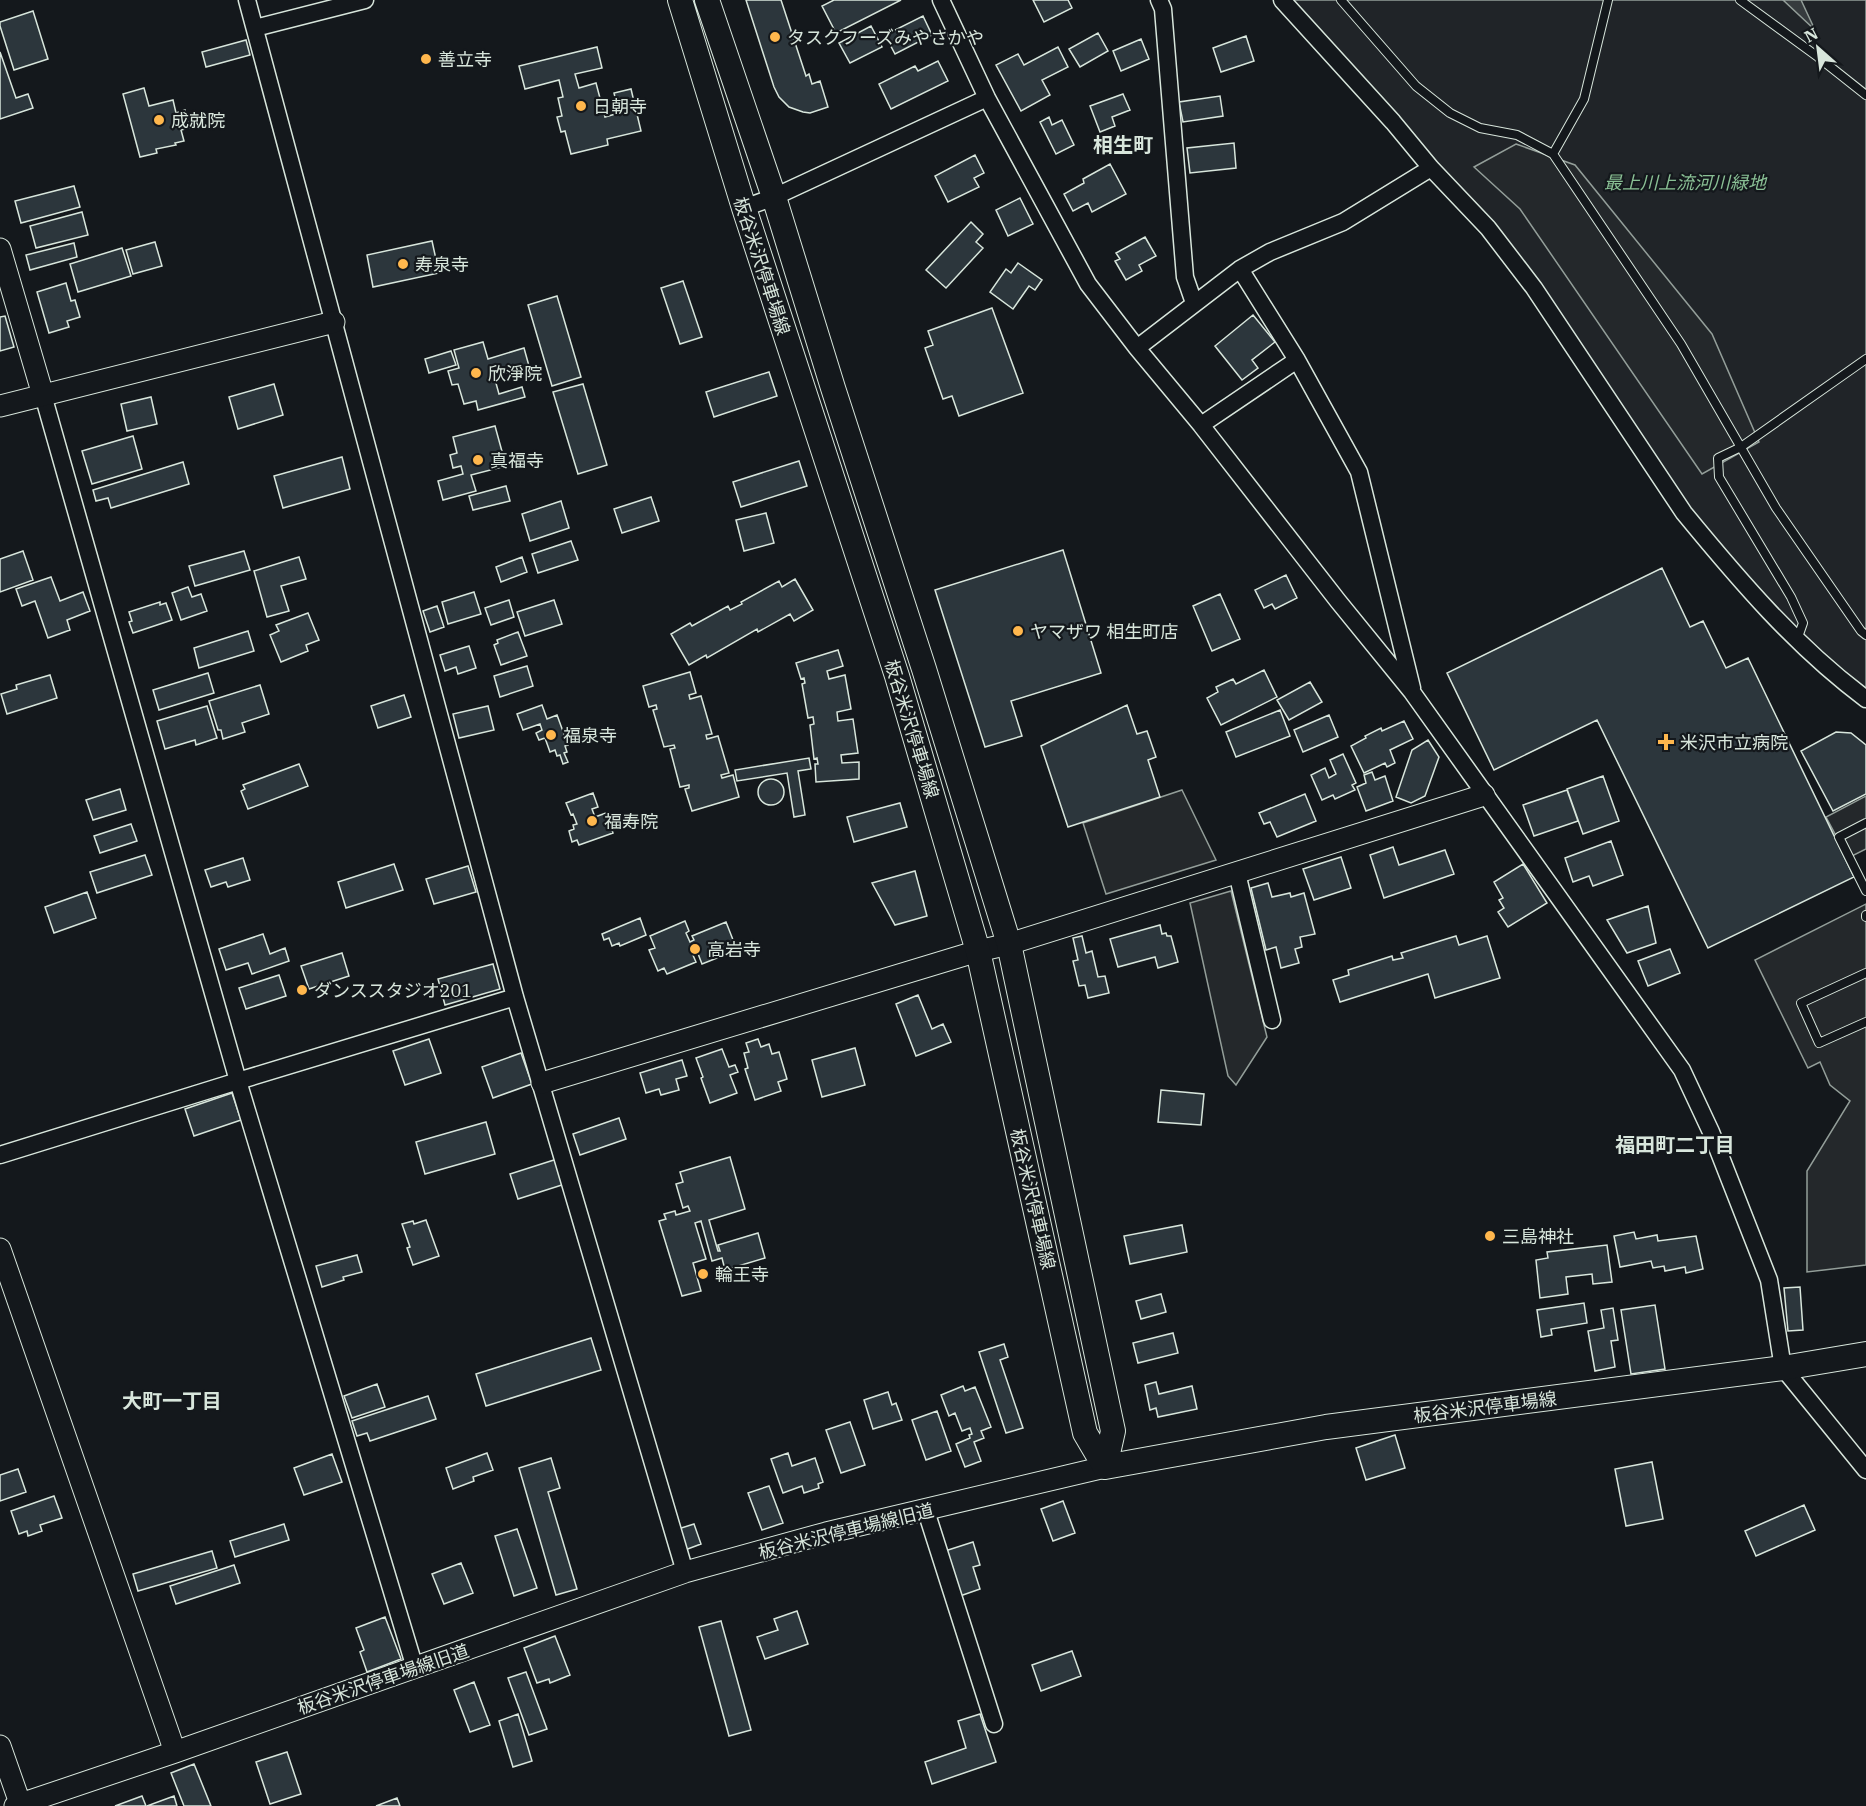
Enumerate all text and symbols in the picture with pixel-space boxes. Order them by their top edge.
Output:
north arrow [1788,18,1848,78]
text: N [1801,23,1821,47]
place label: タスクフーズみやさかや [787,26,984,49]
marker: タスクフーズみやさかや [768,30,782,44]
place label: 善立寺 [438,48,492,71]
marker: 善立寺 [419,52,433,66]
place label: 日朝寺 [593,95,647,118]
marker: 日朝寺 [574,99,588,113]
place label: 成就院 [171,109,225,132]
marker: 成就院 [152,113,166,127]
district label: 相生町 [1093,131,1153,158]
park label: 最上川上流河川緑地 [1604,171,1768,194]
street label: 板谷米沢停車場線 [729,194,795,338]
place label: 寿泉寺 [415,253,469,276]
marker: 寿泉寺 [396,257,410,271]
place label: 欣淨院 [488,362,542,385]
marker: 欣淨院 [469,366,483,380]
place label: 真福寺 [490,449,544,472]
marker: 真福寺 [471,453,485,467]
place label: ヤマザワ 相生町店 [1030,620,1178,643]
marker: ヤマザワ 相生町店 [1011,624,1025,638]
street label: 板谷米沢停車場線 [880,657,944,801]
place label: 福泉寺 [563,724,617,747]
marker: 福泉寺 [544,728,558,742]
place label: 米沢市立病院 [1680,731,1788,754]
marker: 米沢市立病院 [1657,733,1675,751]
place label: 福寿院 [604,810,658,833]
marker: 福寿院 [585,814,599,828]
place label: 高岩寺 [707,938,761,961]
marker: 高岩寺 [688,942,702,956]
place label: ダンススタジオ201 [314,979,472,1002]
marker: ダンススタジオ201 [295,983,309,997]
street label: 板谷米沢停車場線 [1006,1126,1060,1272]
district label: 福田町二丁目 [1615,1131,1735,1158]
place label: 三島神社 [1502,1225,1574,1248]
marker: 三島神社 [1483,1229,1497,1243]
place label: 輪王寺 [715,1263,769,1286]
marker: 輪王寺 [696,1267,710,1281]
district label: 大町一丁目 [122,1387,222,1414]
street label: 板谷米沢停車場線 [1412,1387,1558,1427]
street label: 板谷米沢停車場線旧道 [756,1498,936,1564]
street label: 板谷米沢停車場線旧道 [294,1639,472,1719]

